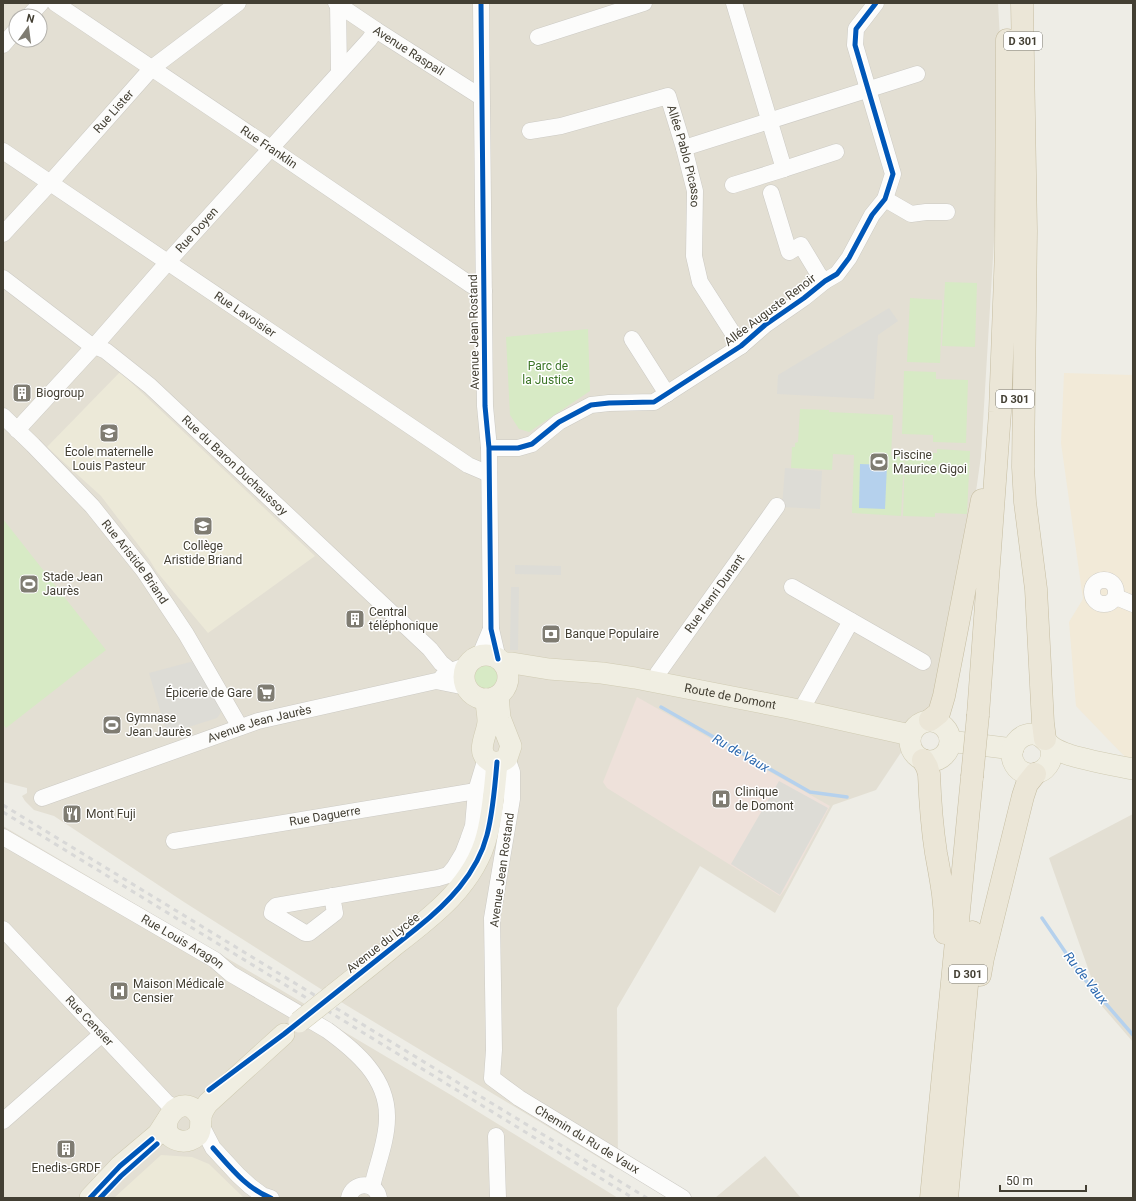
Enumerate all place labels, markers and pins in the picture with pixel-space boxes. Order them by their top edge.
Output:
building icon: Biogroup [11,382,33,404]
place label: Biogroup [36,386,84,400]
school or university icon: École maternelle Louis Pasteur [98,422,120,444]
place label: École maternelle Louis Pasteur [65,444,153,473]
place label: Piscine Maurice Gigoi [893,448,967,476]
sports icon: Piscine Maurice Gigoi [868,451,890,473]
school or university icon: Collège Aristide Briand [192,515,214,537]
place label: Collège Aristide Briand [164,539,242,567]
place label: Stade Jean Jaurès [43,570,103,598]
sports icon: Stade Jean Jaurès [18,573,40,595]
place label: Central téléphonique [369,605,438,633]
building icon: Central téléphonique [344,608,366,630]
bank icon: Banque Populaire [540,623,562,645]
place label: Banque Populaire [565,627,659,641]
supermarket icon: Épicerie de Gare [255,682,277,704]
place label: Épicerie de Gare [165,685,252,700]
place label: Gymnase Jean Jaurès [126,711,191,739]
sports icon: Gymnase Jean Jaurès [101,714,123,736]
place label: Clinique de Domont [735,785,794,813]
hospital icon: Clinique de Domont [710,788,732,810]
restaurant icon: Mont Fuji [61,803,83,825]
place label: Mont Fuji [86,807,136,821]
place label: Maison Médicale Censier [133,977,224,1005]
hospital icon: Maison Médicale Censier [108,980,130,1002]
building icon: Enedis-GRDF [55,1138,77,1160]
place label: Enedis-GRDF [31,1161,101,1175]

